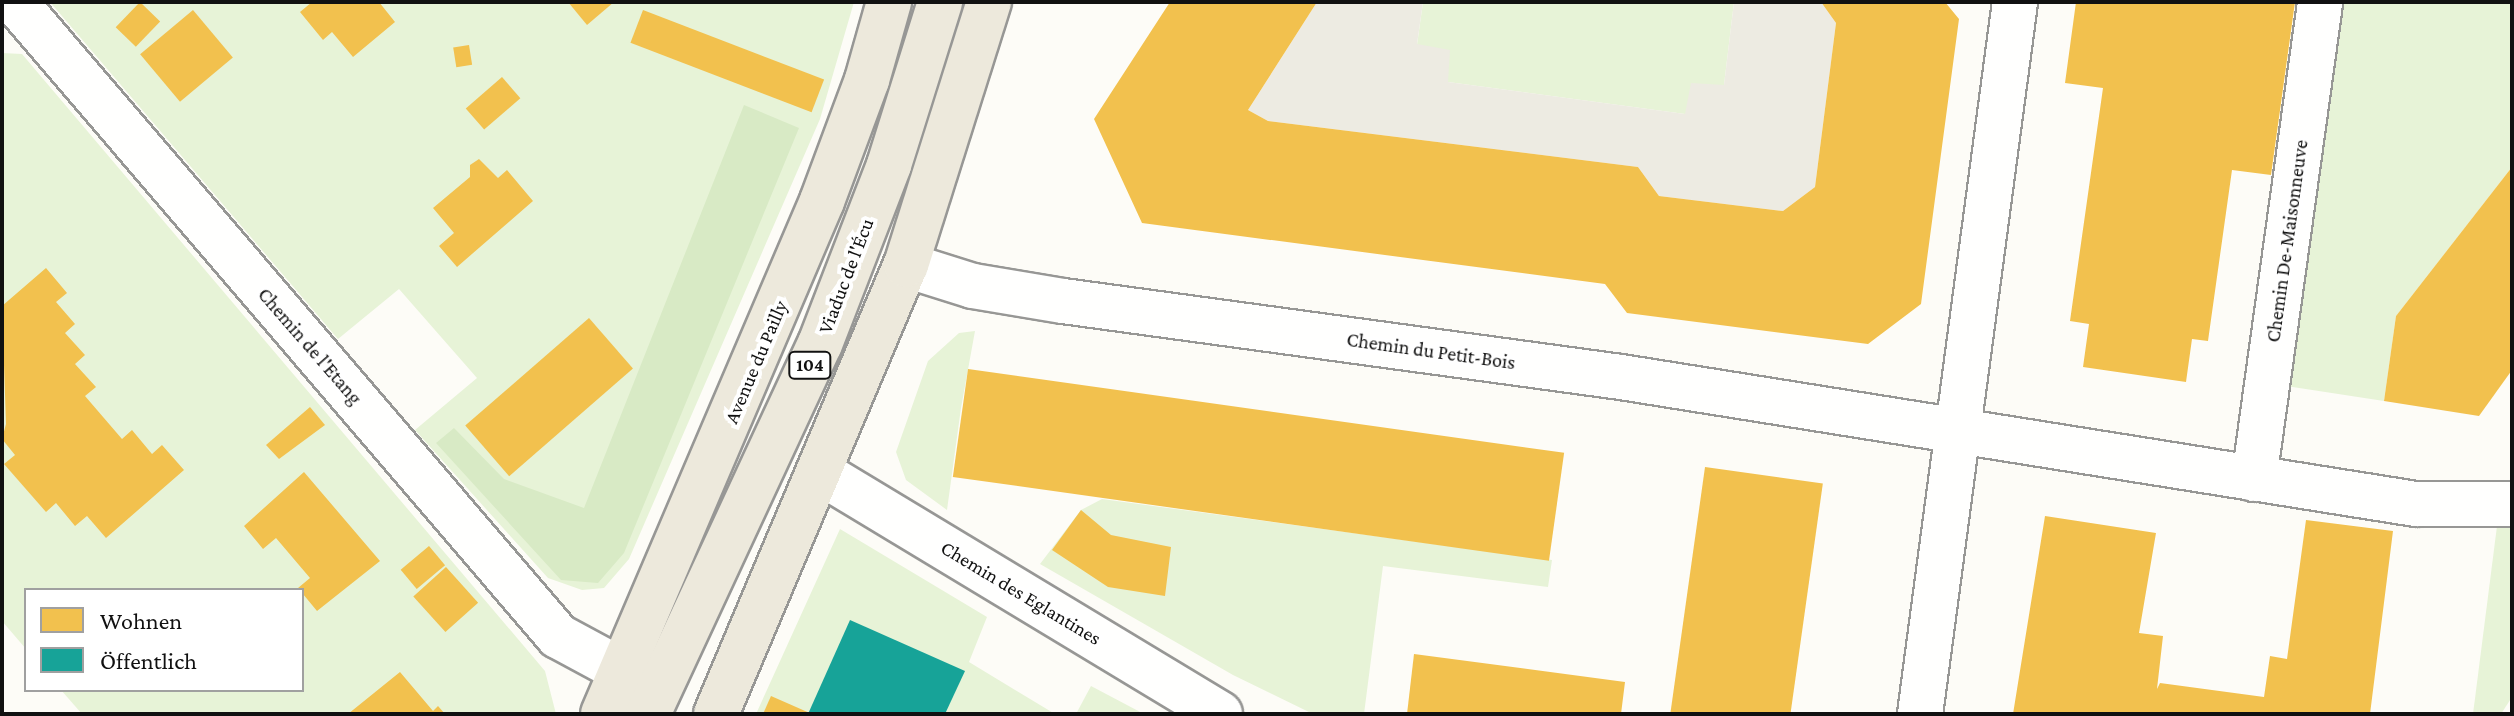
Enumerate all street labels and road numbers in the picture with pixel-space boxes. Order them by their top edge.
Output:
street label: Chemin De-Maisonneuve [2261,138,2313,344]
street label: Viaduc de l'Écu [813,215,879,337]
street label: Chemin de l'Etang [253,283,367,409]
street label: Avenue du Pailly [719,297,793,427]
street label: Chemin du Petit-Bois [1345,327,1517,375]
road number: 104 [788,351,832,379]
street label: Chemin des Eglantines [936,536,1106,650]

